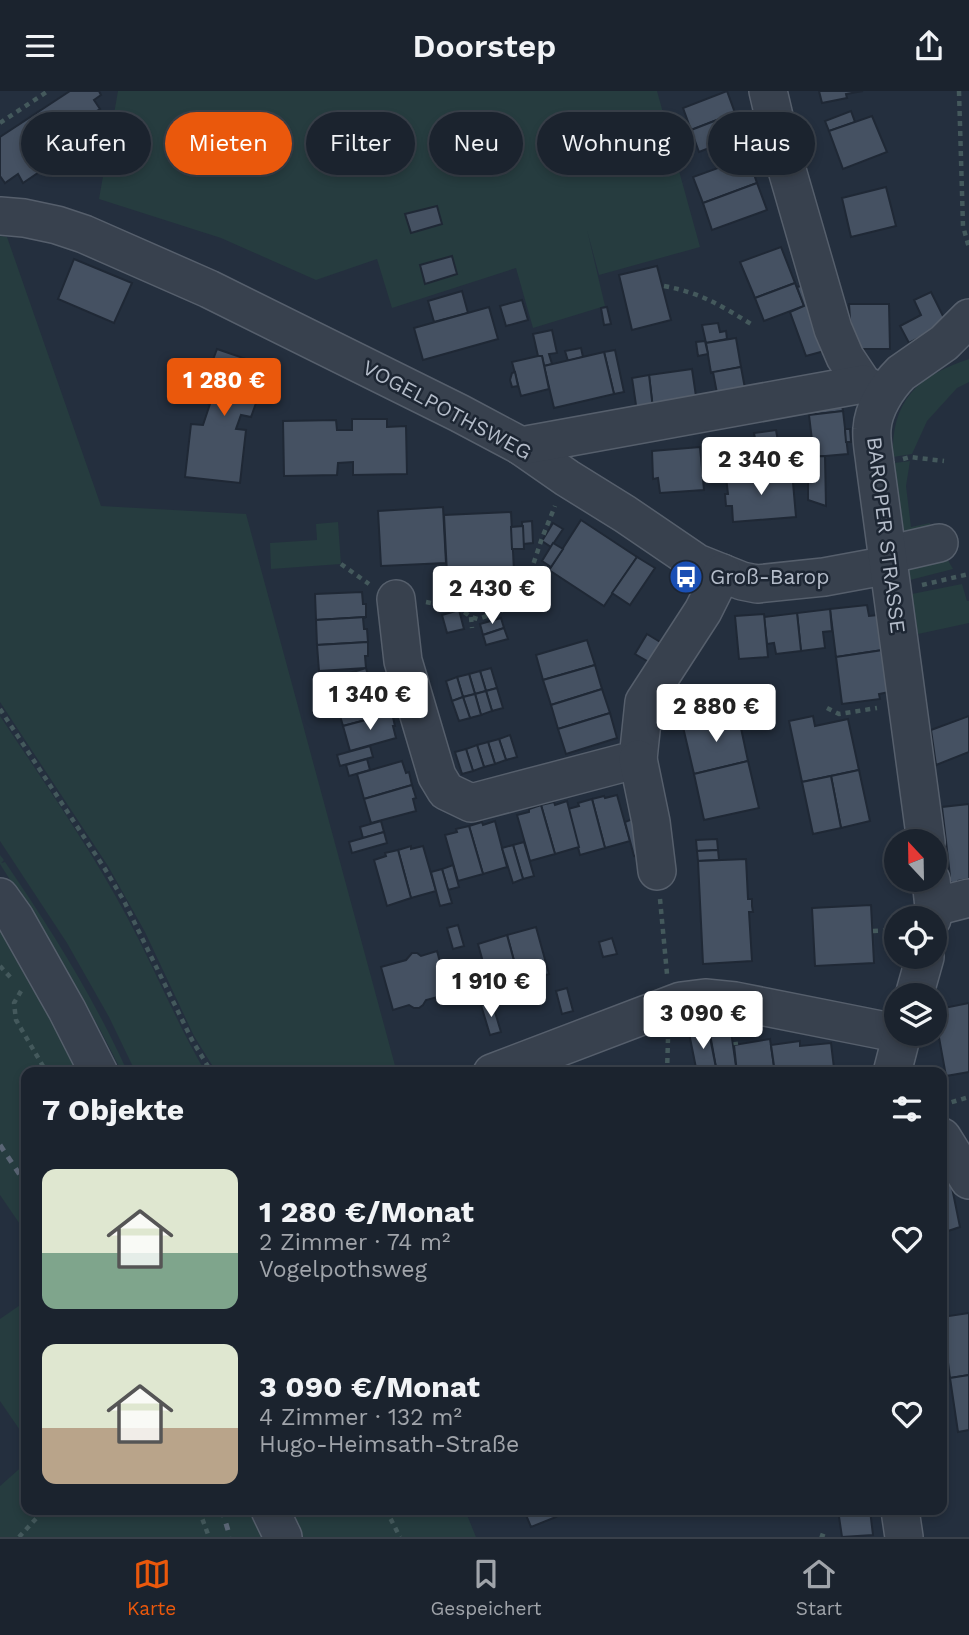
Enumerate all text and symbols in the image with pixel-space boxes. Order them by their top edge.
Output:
icon: menu [21,27,59,65]
text: Doorstep [413,27,556,65]
icon: share [910,27,948,65]
chip: Kaufen [21,112,151,175]
chip: Mieten [165,112,292,175]
chip: Filter [306,112,415,175]
chip: Neu [429,112,523,175]
chip: Wohnung [537,112,694,175]
chip: Haus [708,112,815,175]
street label: VOGELPOTHSWEG [358,354,536,465]
pin: 1 280 € [159,359,289,418]
text: 1 280 € [183,367,265,394]
street label: BAROPER STRASSE [862,435,911,635]
pin: 2 340 € [696,437,826,497]
text: 2 340 € [718,446,804,473]
bus stop icon: Groß-Barop [667,558,705,596]
place label: Groß-Barop [710,564,829,589]
pin: 2 430 € [427,567,557,626]
text: 2 430 € [449,575,535,602]
pin: 1 340 € [305,673,435,732]
text: 1 340 € [329,681,411,708]
pin: 2 880 € [651,685,781,744]
text: 2 880 € [673,693,759,720]
north arrow [884,829,947,893]
map controls [884,829,947,1046]
button: locate [884,906,947,969]
pin: 1 910 € [426,960,556,1019]
text: 1 910 € [452,968,530,995]
button: layers [884,983,947,1046]
pin: 3 090 € [638,991,768,1051]
text: 3 090 € [660,1000,746,1027]
icon: filters [888,1090,926,1128]
text: 7 Objekte [42,1092,184,1127]
text: 1 280 €/Monat [259,1194,474,1229]
icon: home [98,1197,182,1281]
icon: heart [888,1220,926,1258]
text: 2 Zimmer · 74 m² [259,1229,450,1256]
text: Vogelpothsweg [259,1256,427,1283]
text: 3 090 €/Monat [259,1369,480,1404]
icon: home [98,1372,182,1456]
icon: heart [888,1395,926,1433]
text: 4 Zimmer · 132 m² [259,1404,462,1431]
text: Hugo-Heimsath-Straße [259,1431,519,1458]
tab: Karte [127,1555,176,1620]
tab: Gespeichert [430,1555,542,1620]
tab: Start [796,1555,842,1620]

